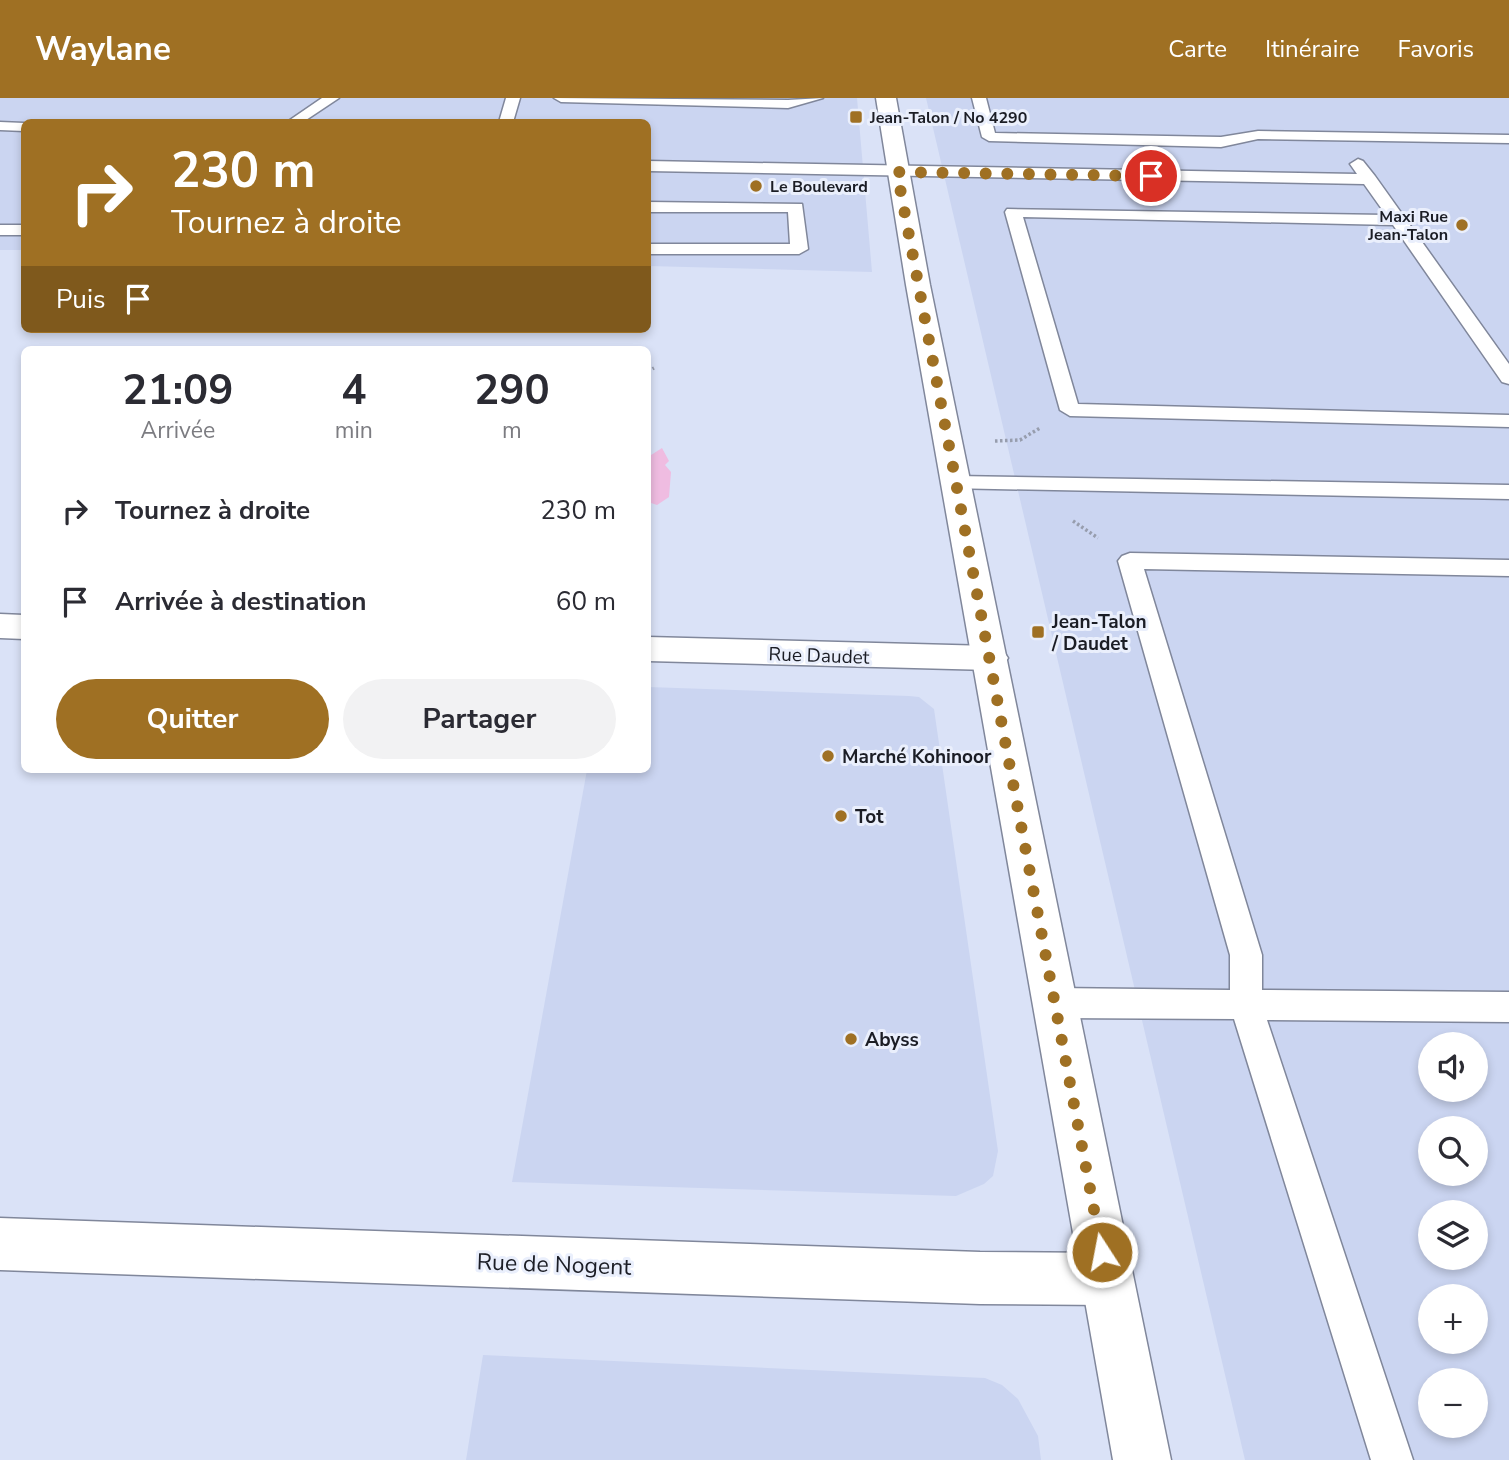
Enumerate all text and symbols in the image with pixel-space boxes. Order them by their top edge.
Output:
text: Waylane [35,27,171,72]
text: Carte [1168,33,1227,65]
text: Itinéraire [1265,33,1359,65]
text: Favoris [1397,33,1474,65]
place label: Jean-Talon / No 4290 [869,107,1027,129]
marker: Jean-Talon / No 4290 [848,109,864,125]
text: 230 m [171,137,315,204]
pin [1121,146,1181,206]
icon: right [56,147,147,238]
icon: arrive [1132,157,1170,195]
place label: Le Boulevard [770,176,868,198]
marker: Le Boulevard [748,178,764,194]
text: Tournez à droite [171,201,402,244]
place label: Maxi Rue Jean-Talon [1367,206,1448,246]
marker: Maxi Rue Jean-Talon [1454,217,1470,233]
icon: arrive [119,280,157,318]
text: Puis [56,282,105,317]
text: 21:09 [122,362,233,419]
text: 4 [341,362,366,419]
text: 290 [474,362,550,419]
text: Arrivée [141,415,215,446]
text: min [335,415,373,446]
text: m [502,415,522,446]
icon: right [56,492,94,530]
text: Tournez à droite [115,493,310,528]
text: 230 m [540,493,616,528]
icon: arrive [56,583,94,621]
text: Arrivée à destination [115,584,366,619]
text: 60 m [556,584,616,619]
place label: Jean-Talon / Daudet [1051,609,1147,657]
marker: Jean-Talon / Daudet [1030,624,1046,640]
street label: Rue Daudet [768,641,870,671]
button: Quitter [56,679,329,759]
button: Partager [343,679,616,759]
place label: Marché Kohinoor [842,744,992,770]
marker: Marché Kohinoor [820,748,836,764]
place label: Tot [855,804,884,830]
marker: Tot [833,808,849,824]
place label: Abyss [865,1027,919,1053]
marker: Abyss [843,1031,859,1047]
map controls [1418,1032,1488,1438]
button: sound [1418,1032,1488,1102]
button: search [1418,1116,1488,1186]
button: layers [1418,1200,1488,1270]
position arrow [1065,1215,1139,1289]
street label: Rue de Nogent [476,1246,633,1283]
button: + [1418,1284,1488,1354]
button: − [1418,1368,1488,1438]

